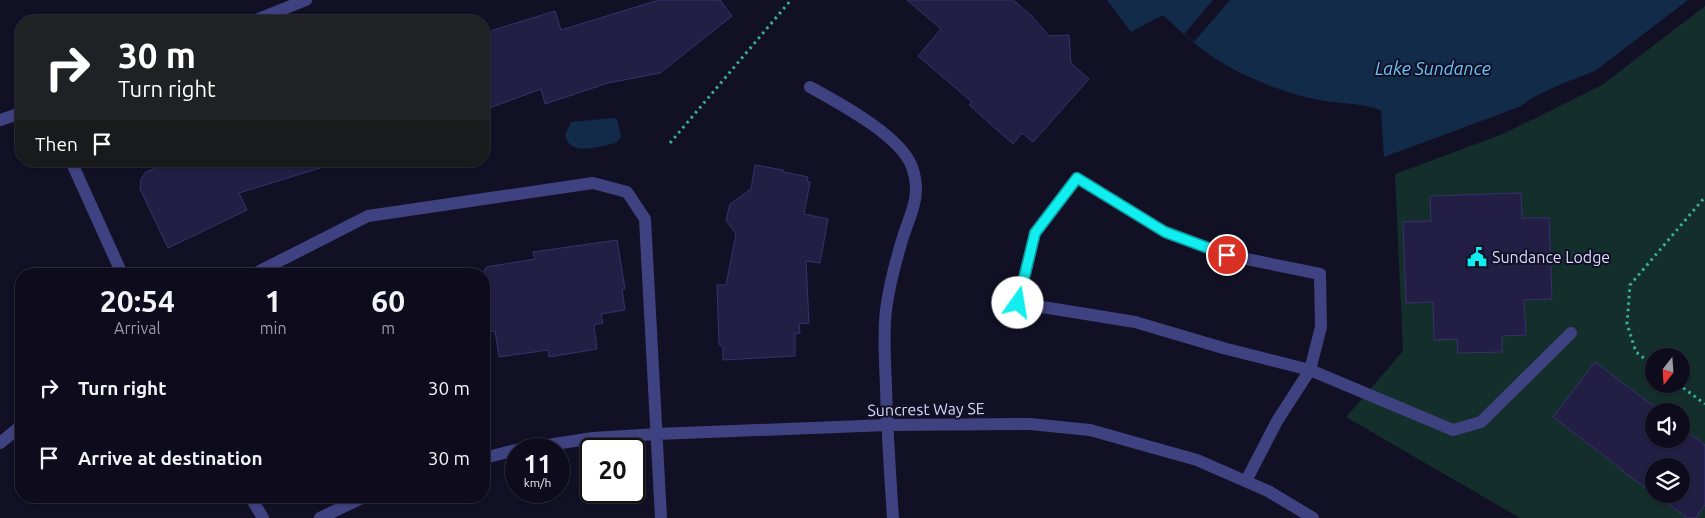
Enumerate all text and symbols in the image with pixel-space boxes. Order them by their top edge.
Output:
icon: right [35,35,100,100]
text: 30 m [118,35,196,75]
water label: Lake Sundance [1375,58,1491,78]
text: Turn right [118,76,216,101]
icon: arrive [88,130,116,158]
text: Then [35,133,78,155]
pin [1206,234,1248,276]
icon: arrive [1213,241,1241,269]
public building icon: Sundance Lodge [1466,246,1488,268]
place label: Sundance Lodge [1492,248,1610,266]
position arrow [991,276,1043,328]
text: 20:54 [100,284,175,318]
text: 1 [265,284,282,318]
text: 60 [371,284,405,318]
text: Arrival [114,319,161,337]
text: min [260,319,287,337]
text: m [381,319,395,337]
north arrow [1645,348,1690,392]
map controls [1645,348,1690,503]
icon: right [35,374,63,402]
text: Turn right [78,377,166,399]
text: 30 m [428,377,470,399]
street label: Suncrest Way SE [867,399,985,419]
button: sound [1645,403,1690,448]
speed limit sign: 20 [580,438,645,503]
icon: arrive [35,444,63,472]
text: Arrive at destination [78,447,263,469]
text: 30 m [428,447,470,469]
text: 11 [523,450,552,478]
button: layers [1645,458,1690,503]
text: km/h [524,476,551,489]

